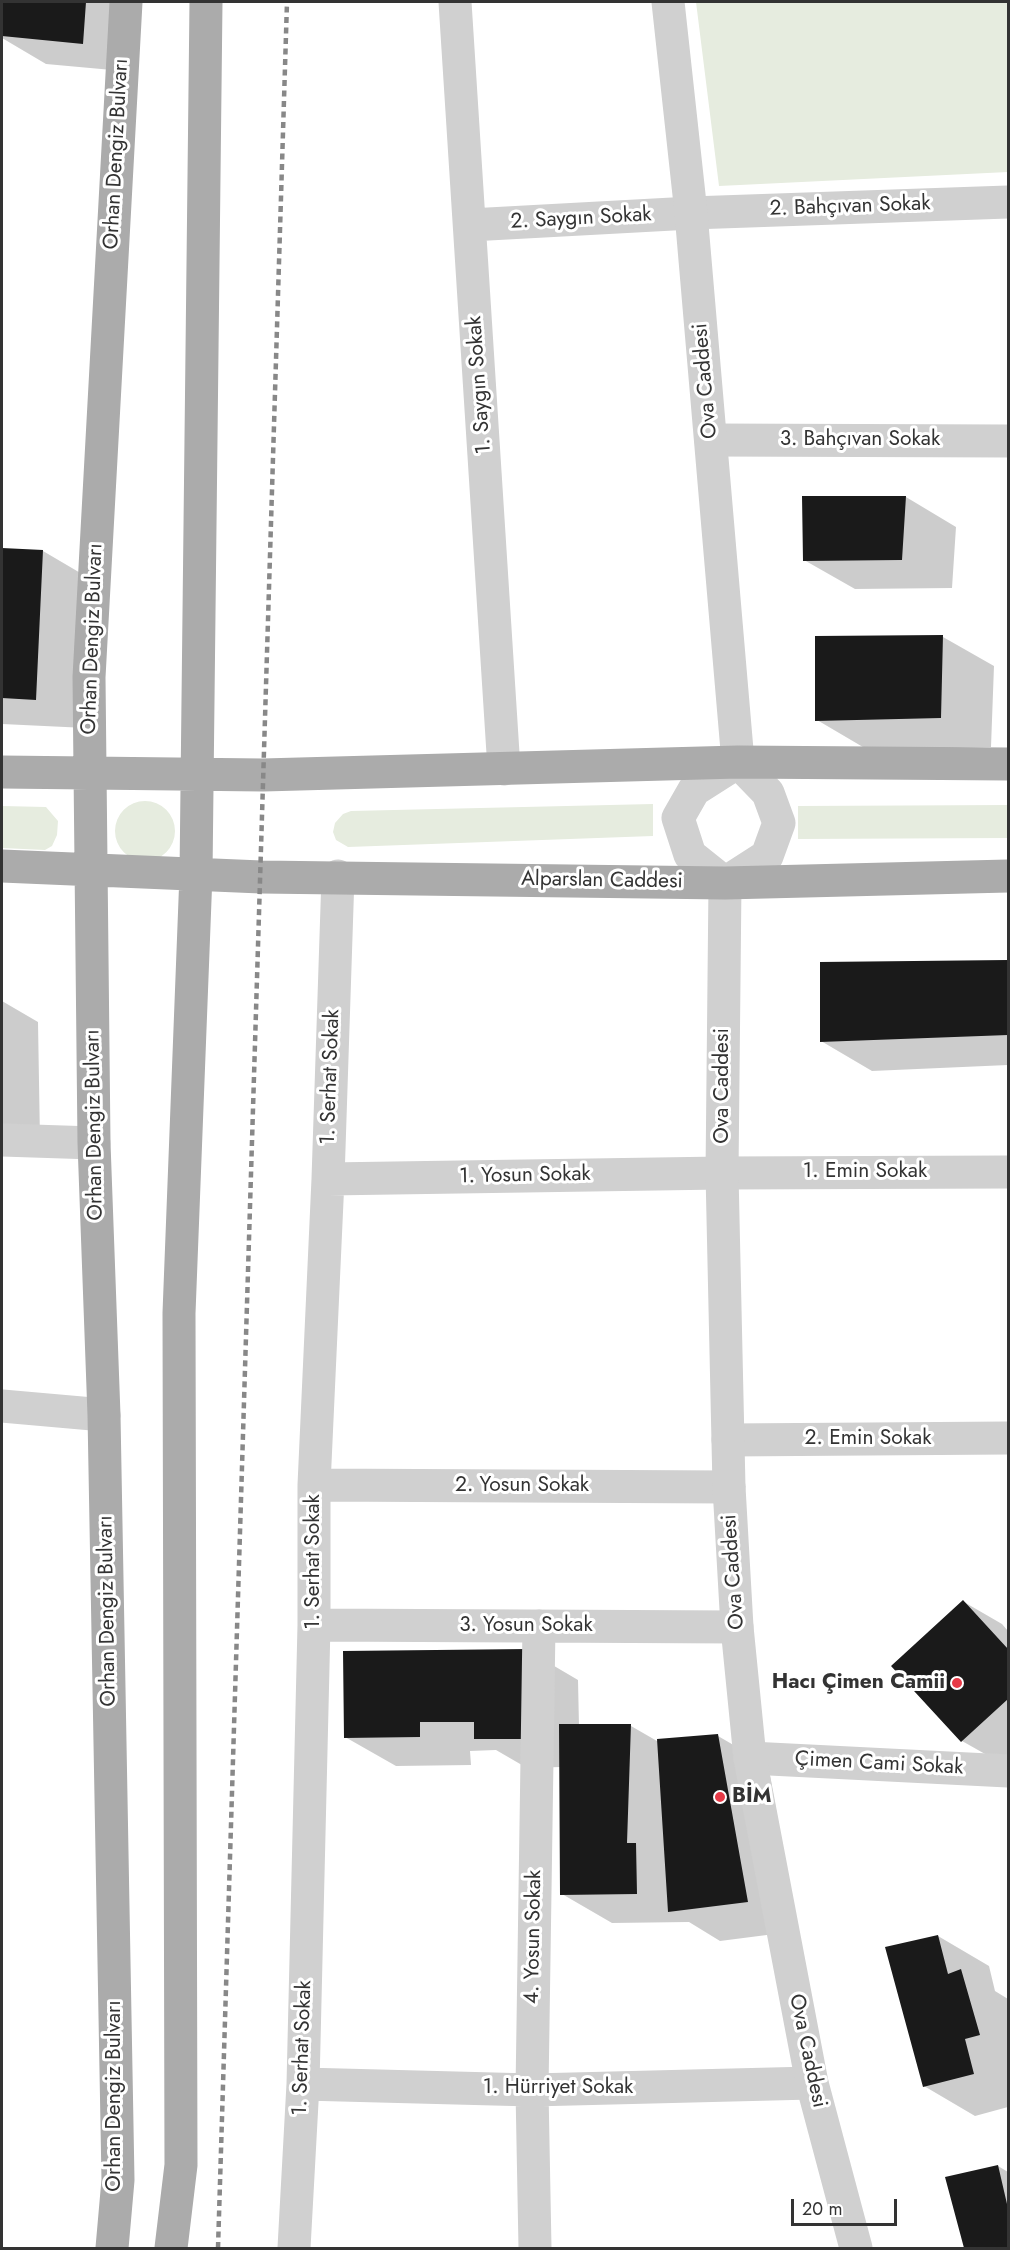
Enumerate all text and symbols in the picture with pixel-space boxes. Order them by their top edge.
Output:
street label: Orhan Dengiz Bulvarı [99,58,135,250]
street label: 2. Bahçıvan Sokak [769,192,931,222]
street label: 2. Saygın Sokak [510,203,652,235]
street label: 1. Saygın Sokak [463,315,497,455]
street label: Ova Caddesi [688,322,724,440]
street label: 3. Bahçıvan Sokak [780,427,940,453]
street label: Orhan Dengiz Bulvarı [77,543,109,735]
street label: Alparslan Caddesi [521,867,683,895]
street label: 1. Serhat Sokak [316,1009,346,1145]
street label: Ova Caddesi [710,1028,736,1144]
street label: Orhan Dengiz Bulvarı [81,1029,109,1221]
street label: 1. Emin Sokak [803,1159,927,1185]
street label: 1. Yosun Sokak [459,1162,591,1190]
street label: 2. Emin Sokak [805,1426,931,1452]
street label: 2. Yosun Sokak [455,1473,589,1499]
street label: 1. Serhat Sokak [301,1494,327,1630]
street label: Ova Caddesi [717,1513,751,1631]
street label: Orhan Dengiz Bulvarı [94,1515,122,1707]
street label: 3. Yosun Sokak [459,1613,593,1639]
place label: Hacı Çimen Camii [772,1670,945,1696]
marker: Hacı Çimen Camii [950,1676,964,1690]
street label: Çimen Cami Sokak [794,1747,964,1781]
place label: BİM [732,1784,771,1810]
marker: BİM [713,1790,727,1804]
street label: 4. Yosun Sokak [520,1870,548,2004]
street label: 1. Serhat Sokak [288,1980,318,2116]
street label: Ova Caddesi [783,1992,831,2110]
street label: Orhan Dengiz Bulvarı [102,2000,128,2192]
street label: 1. Hürriyet Sokak [483,2075,633,2101]
scale bar [794,2187,900,2225]
text: 20 m [802,2196,842,2222]

